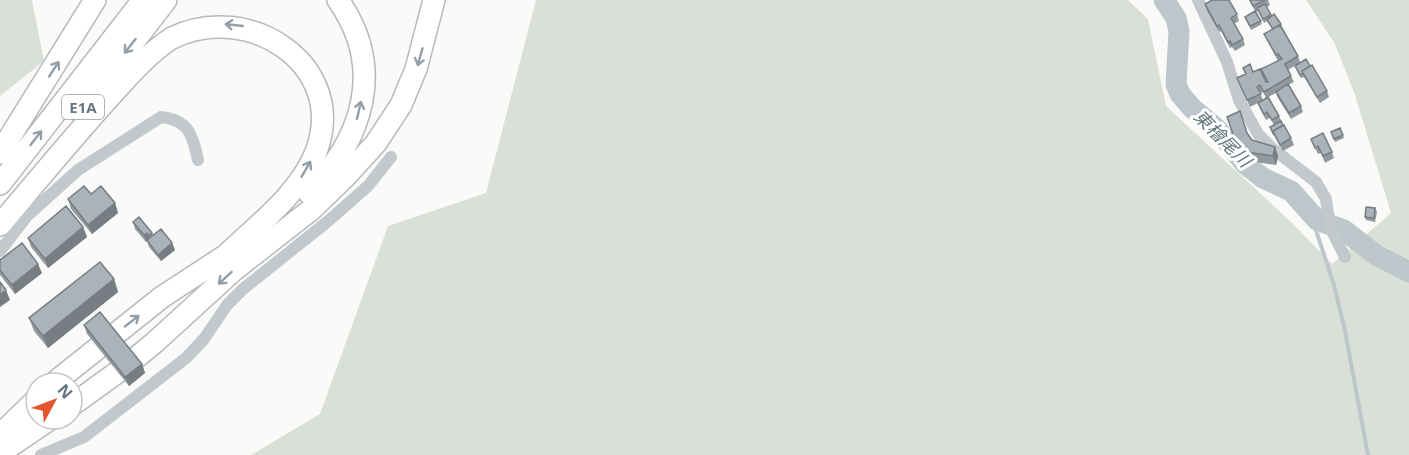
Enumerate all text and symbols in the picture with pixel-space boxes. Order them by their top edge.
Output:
one-way arrow [224,20,244,31]
one-way arrow [124,38,137,54]
one-way arrow [414,47,425,66]
one-way arrow [48,61,60,78]
road number: E1A [62,95,104,119]
one-way arrow [354,101,366,120]
water label: 東檜尾川 [1189,104,1258,173]
one-way arrow [29,130,42,146]
one-way arrow [301,161,313,178]
one-way arrow [218,271,233,285]
one-way arrow [124,314,140,327]
north arrow [24,371,84,431]
text: N [53,379,78,403]

